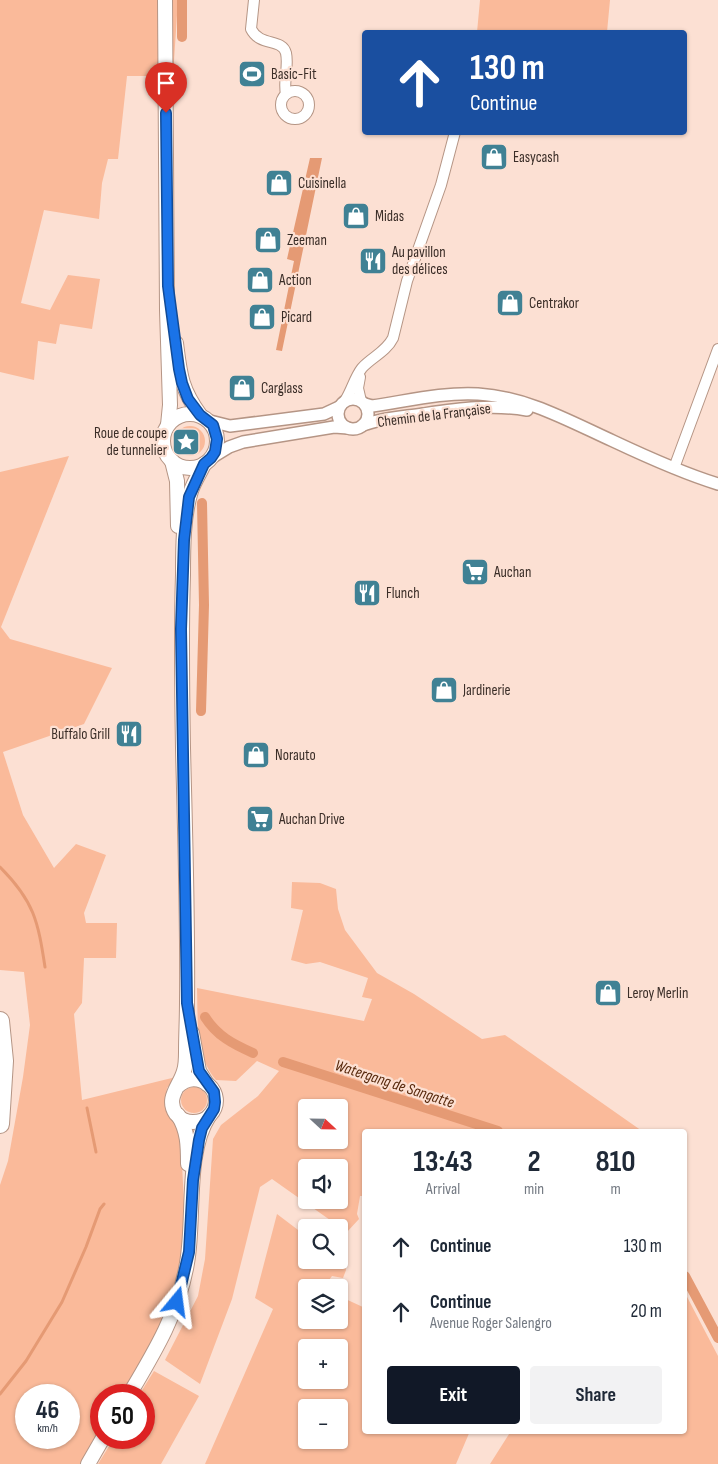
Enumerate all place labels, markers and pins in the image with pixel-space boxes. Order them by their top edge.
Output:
sports icon: Basic-Fit [237,59,267,89]
pin [145,62,187,113]
place label: Basic-Fit [271,65,317,84]
shop icon: Easycash [479,142,509,172]
place label: Easycash [513,148,559,167]
shop icon: Cuisinella [264,168,294,198]
place label: Cuisinella [298,174,346,193]
shop icon: Midas [341,201,371,231]
place label: Midas [375,207,404,226]
shop icon: Zeeman [253,225,283,255]
place label: Zeeman [287,231,327,250]
place label: Au pavillon des délices [391,243,448,279]
restaurant icon: Au pavillon des délices [358,246,388,276]
shop icon: Action [245,265,275,295]
place label: Action [278,271,312,290]
shop icon: Centrakor [495,288,525,318]
place label: Centrakor [529,294,580,313]
shop icon: Picard [247,302,277,332]
place label: Picard [281,308,312,327]
shop icon: Carglass [227,373,257,403]
place label: Carglass [261,379,303,398]
place label: Roue de coupe de tunnelier [94,424,168,460]
place icon: Roue de coupe de tunnelier [171,427,201,457]
supermarket icon: Auchan [460,557,490,587]
place label: Auchan [493,563,531,582]
restaurant icon: Flunch [352,578,382,608]
place label: Flunch [386,584,420,603]
shop icon: Jardinerie [429,675,459,705]
place label: Jardinerie [462,681,511,700]
restaurant icon: Buffalo Grill [114,719,144,749]
place label: Buffalo Grill [51,725,110,744]
shop icon: Norauto [241,740,271,770]
place label: Norauto [275,746,316,765]
supermarket icon: Auchan Drive [245,804,275,834]
place label: Auchan Drive [278,810,345,829]
shop icon: Leroy Merlin [593,978,623,1008]
place label: Leroy Merlin [627,984,688,1003]

